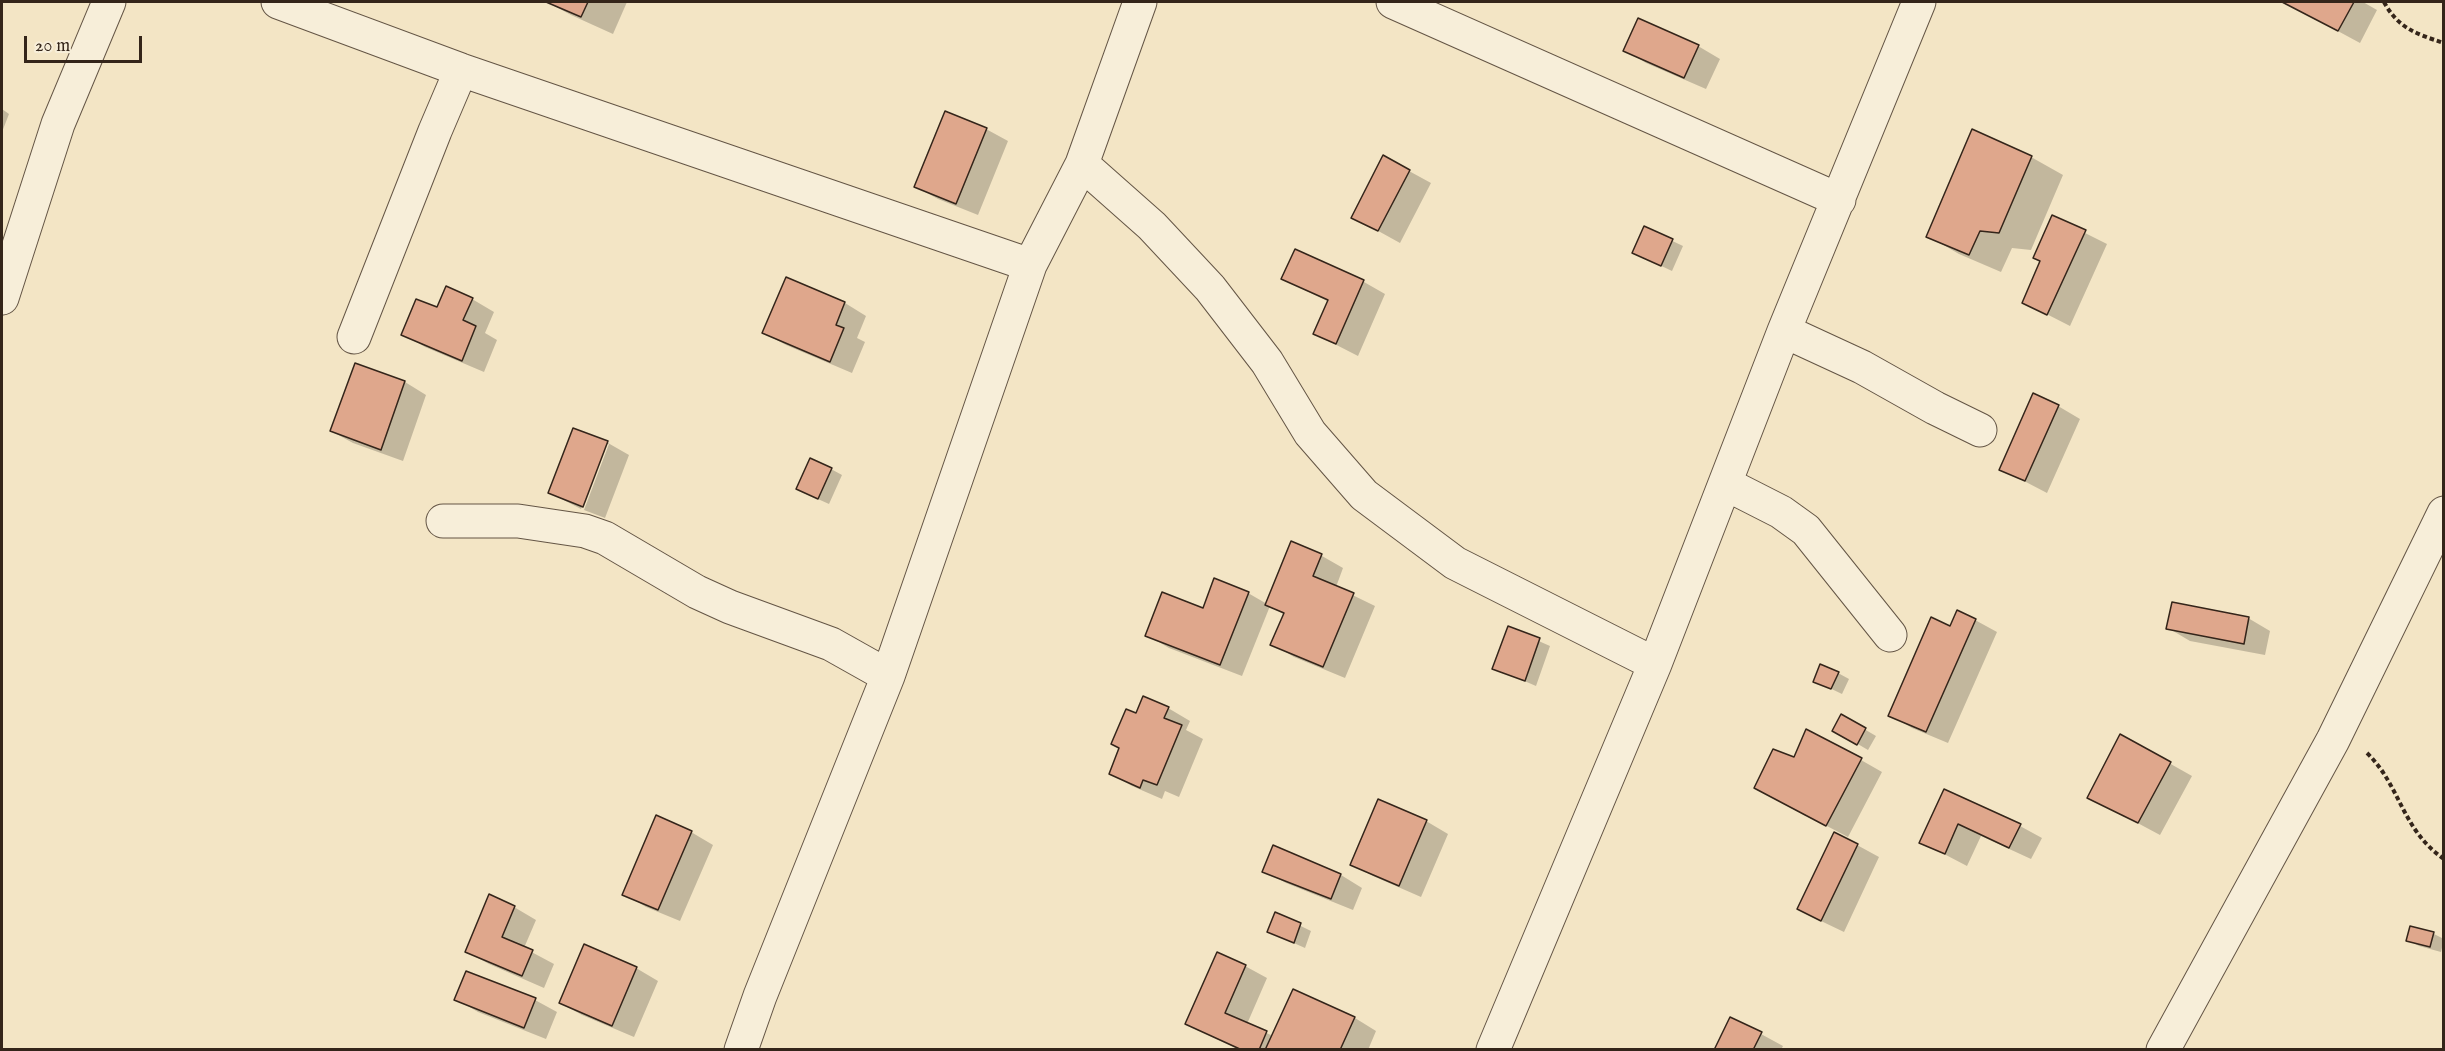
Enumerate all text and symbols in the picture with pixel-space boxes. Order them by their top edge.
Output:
scale bar [27,24,146,62]
text: 20 m [35,35,70,58]

